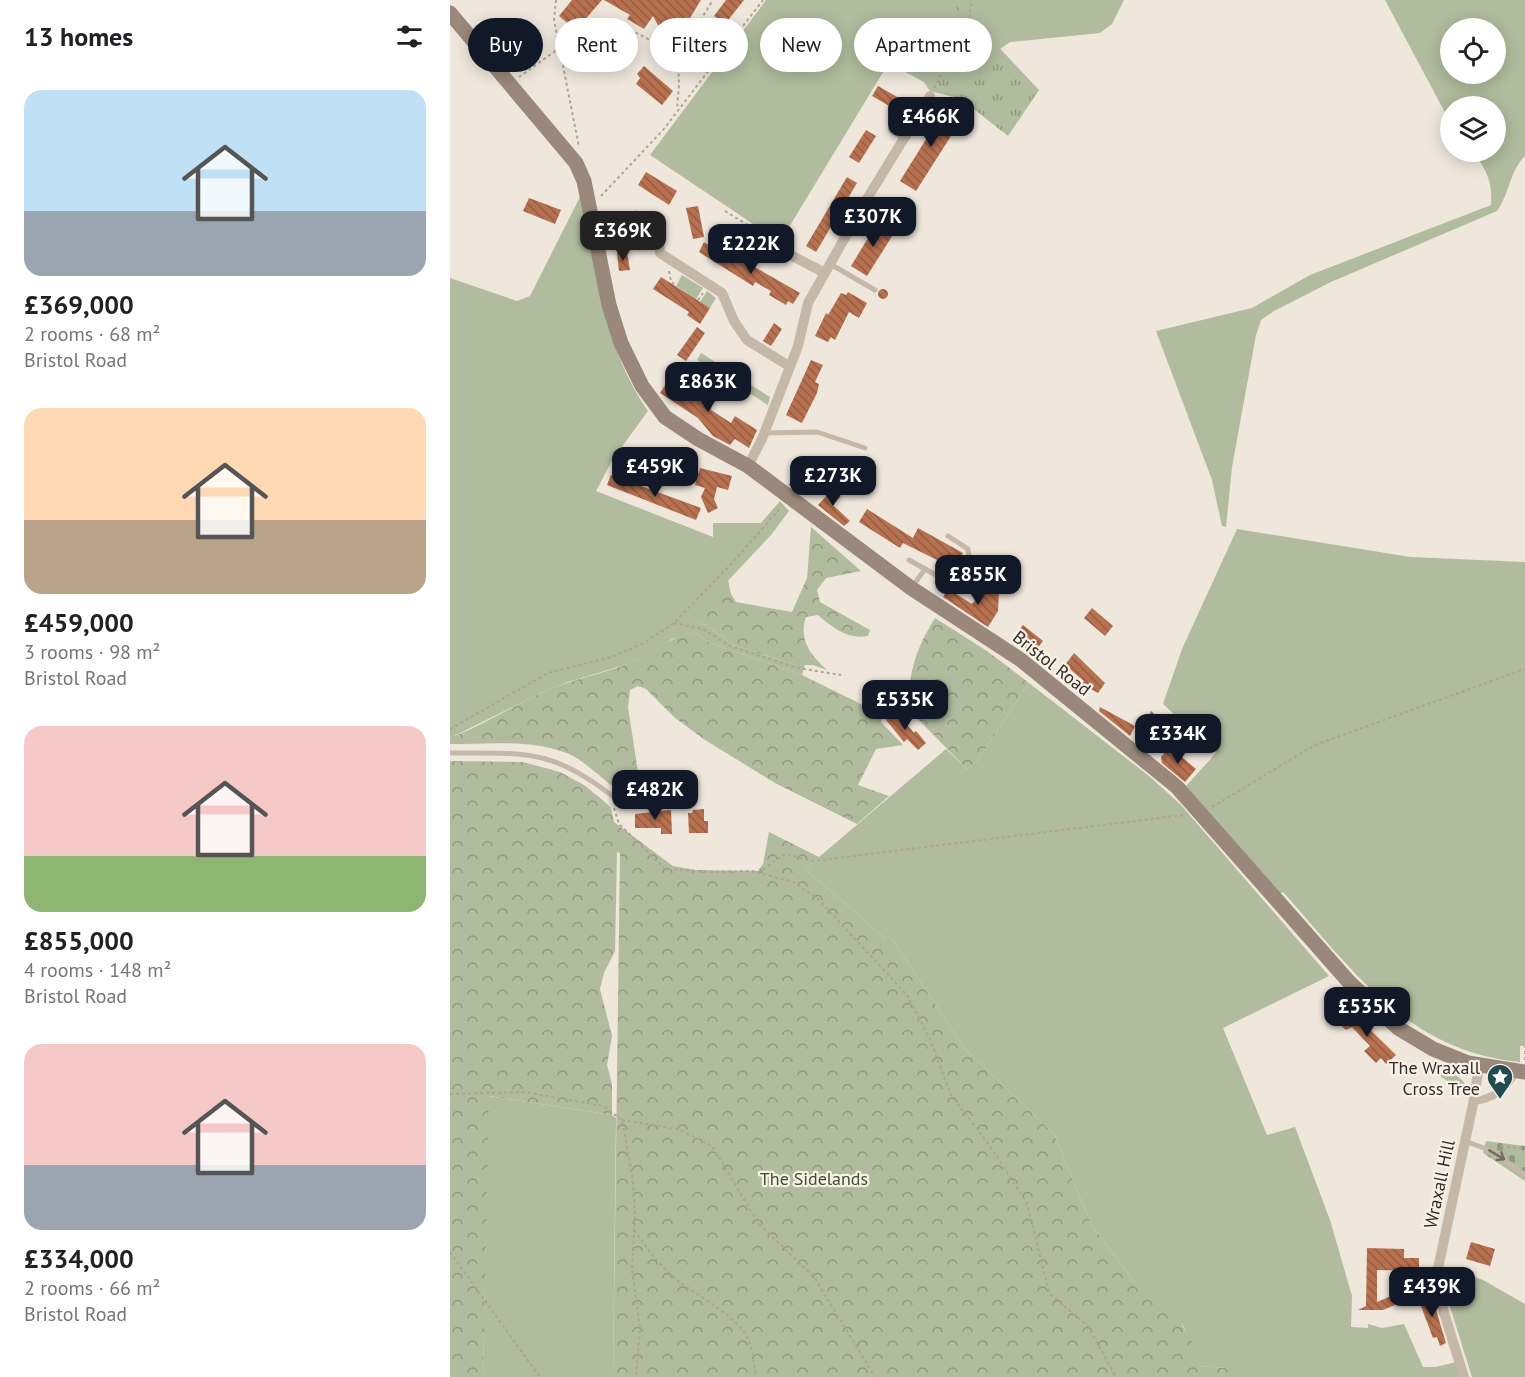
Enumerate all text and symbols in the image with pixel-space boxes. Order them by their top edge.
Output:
chip: Buy [468,18,543,72]
chip: Rent [555,18,638,72]
chip: Filters [650,18,748,72]
chip: New [760,18,842,72]
chip: Apartment [854,18,992,72]
map controls [1440,18,1506,162]
button: locate [1440,18,1506,84]
text: 13 homes [24,20,133,53]
icon: filters [393,20,426,53]
button: layers [1440,96,1506,162]
pin: £466K [889,97,973,148]
text: £466K [902,103,960,129]
icon: home [171,129,279,237]
pin: £307K [831,197,915,248]
text: £307K [844,203,902,229]
pin: £369K [581,211,665,262]
text: £369K [594,217,652,243]
pin: £222K [709,224,793,275]
text: £222K [722,230,780,256]
text: £369,000 [24,288,134,321]
text: 2 rooms · 68 m² [24,321,160,347]
text: Bristol Road [24,347,127,373]
pin: £863K [666,362,750,413]
text: £863K [679,368,737,394]
icon: home [171,447,279,555]
pin: £459K [613,447,697,498]
text: £459K [626,453,684,479]
pin: £273K [791,456,875,507]
text: £273K [804,462,862,488]
pin: £855K [936,555,1020,606]
text: £855K [949,561,1007,587]
text: £459,000 [24,606,134,639]
street label: Bristol Road [1008,625,1096,701]
text: 3 rooms · 98 m² [24,639,160,665]
text: Bristol Road [24,665,127,691]
pin: £535K [863,680,947,731]
text: £535K [876,686,934,712]
pin: £334K [1136,714,1220,765]
text: £334K [1149,720,1207,746]
icon: home [171,765,279,873]
pin: £482K [613,770,697,821]
text: £482K [626,776,684,802]
text: £855,000 [24,924,134,957]
text: 4 rooms · 148 m² [24,957,171,983]
text: Bristol Road [24,983,127,1009]
pin: £535K [1325,987,1409,1038]
text: £535K [1338,993,1396,1019]
place label: The Wraxall Cross Tree [1389,1056,1481,1100]
place icon: The Wraxall Cross Tree [1485,1062,1515,1100]
icon: home [171,1083,279,1191]
street label: Wraxall Hill [1418,1137,1460,1230]
one-way arrow [1488,1149,1505,1161]
park label: The Sidelands [760,1167,868,1190]
text: £334,000 [24,1242,134,1275]
pin: £439K [1390,1267,1474,1318]
text: £439K [1403,1273,1461,1299]
text: 2 rooms · 66 m² [24,1275,160,1301]
text: Bristol Road [24,1301,127,1327]

